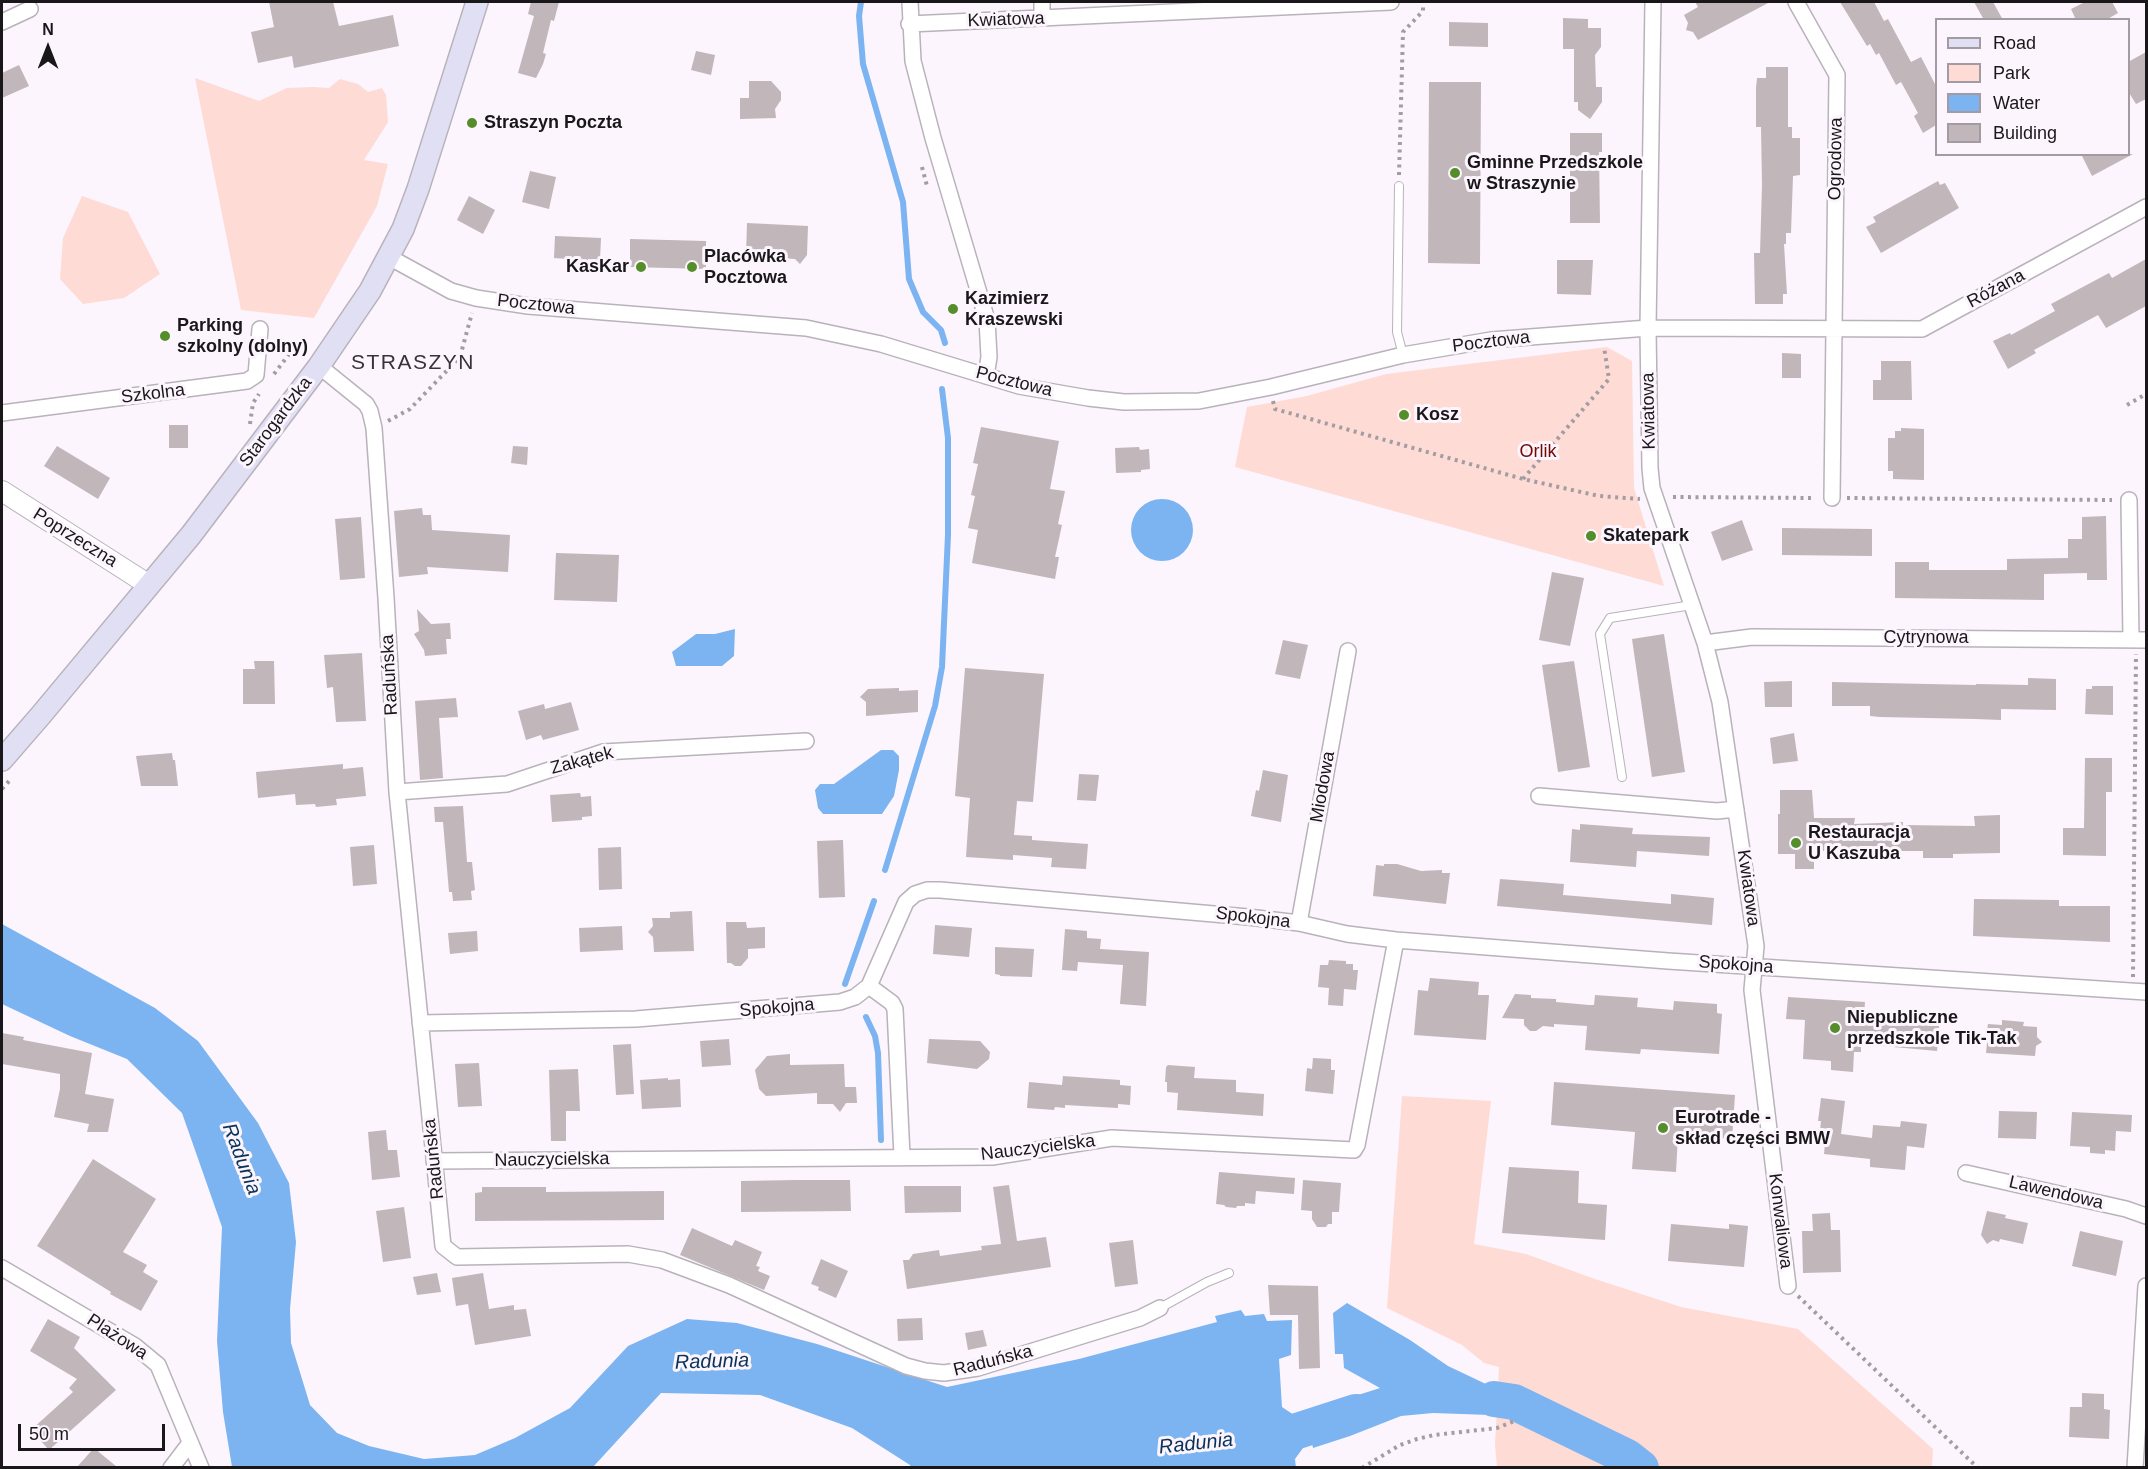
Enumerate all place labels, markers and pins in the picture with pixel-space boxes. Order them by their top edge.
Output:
place label: Straszyn Poczta [484,112,622,134]
marker: Straszyn Poczta [465,116,479,130]
place label: Gminne Przedszkole w Straszynie [1467,152,1643,195]
marker: Gminne Przedszkole w Straszynie [1448,166,1462,180]
place label: Placówka Pocztowa [704,246,787,288]
place label: KasKar [566,256,629,278]
marker: KasKar [634,260,648,274]
marker: Placówka Pocztowa [685,260,699,274]
place label: Kazimierz Kraszewski [965,288,1063,330]
marker: Kazimierz Kraszewski [946,302,960,316]
place label: Parking szkolny (dolny) [177,315,308,358]
marker: Parking szkolny (dolny) [158,329,172,343]
place label: Kosz [1416,404,1459,426]
marker: Kosz [1397,408,1411,422]
place label: Skatepark [1603,525,1689,547]
marker: Skatepark [1584,529,1598,543]
place label: Restauracja U Kaszuba [1808,822,1910,864]
marker: Restauracja U Kaszuba [1789,836,1803,850]
place label: Niepubliczne przedszkole Tik-Tak [1847,1007,2016,1050]
marker: Niepubliczne przedszkole Tik-Tak [1828,1021,1842,1035]
place label: Eurotrade - skład części BMW [1675,1107,1830,1150]
marker: Eurotrade - skład części BMW [1656,1121,1670,1135]

